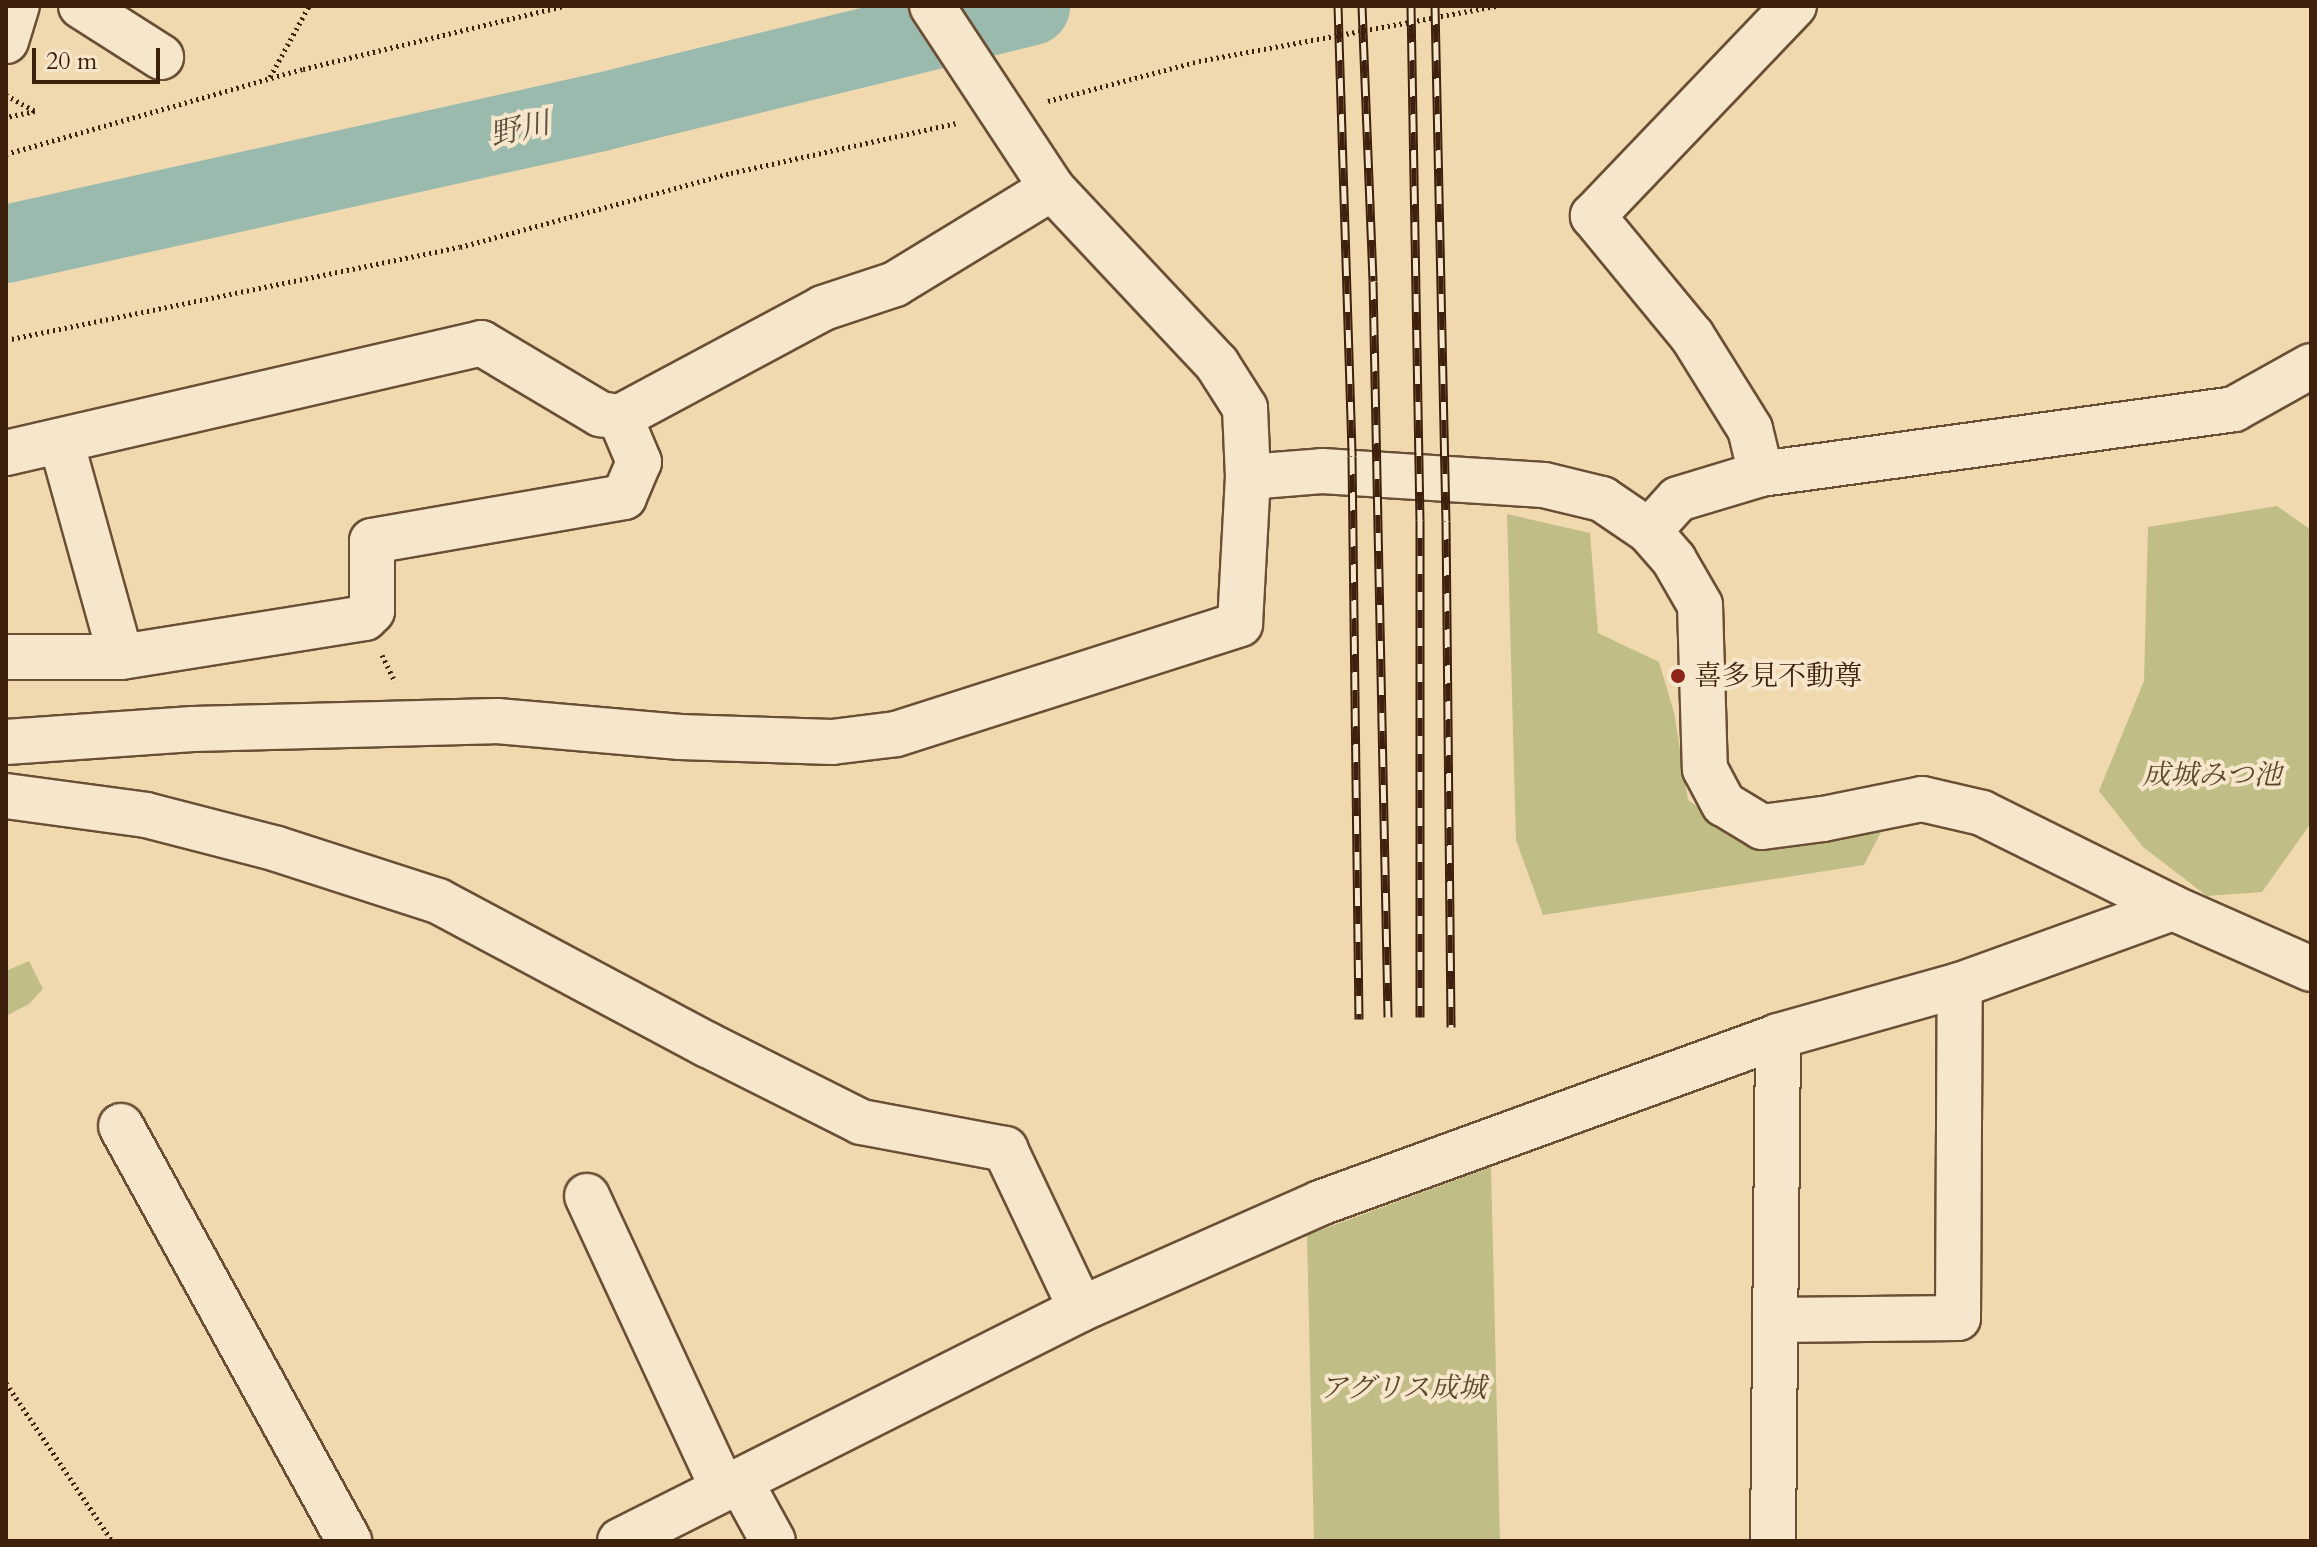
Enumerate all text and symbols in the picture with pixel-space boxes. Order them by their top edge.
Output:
scale bar [36,32,164,82]
text: 20 m [46,45,97,78]
water label: 野川 [487,106,553,154]
place label: 喜多見不動尊 [1694,659,1862,693]
marker: 喜多見不動尊 [1669,667,1687,685]
park label: 成城みつ池 [2142,758,2282,792]
park label: アグリス成城 [1319,1371,1487,1405]

